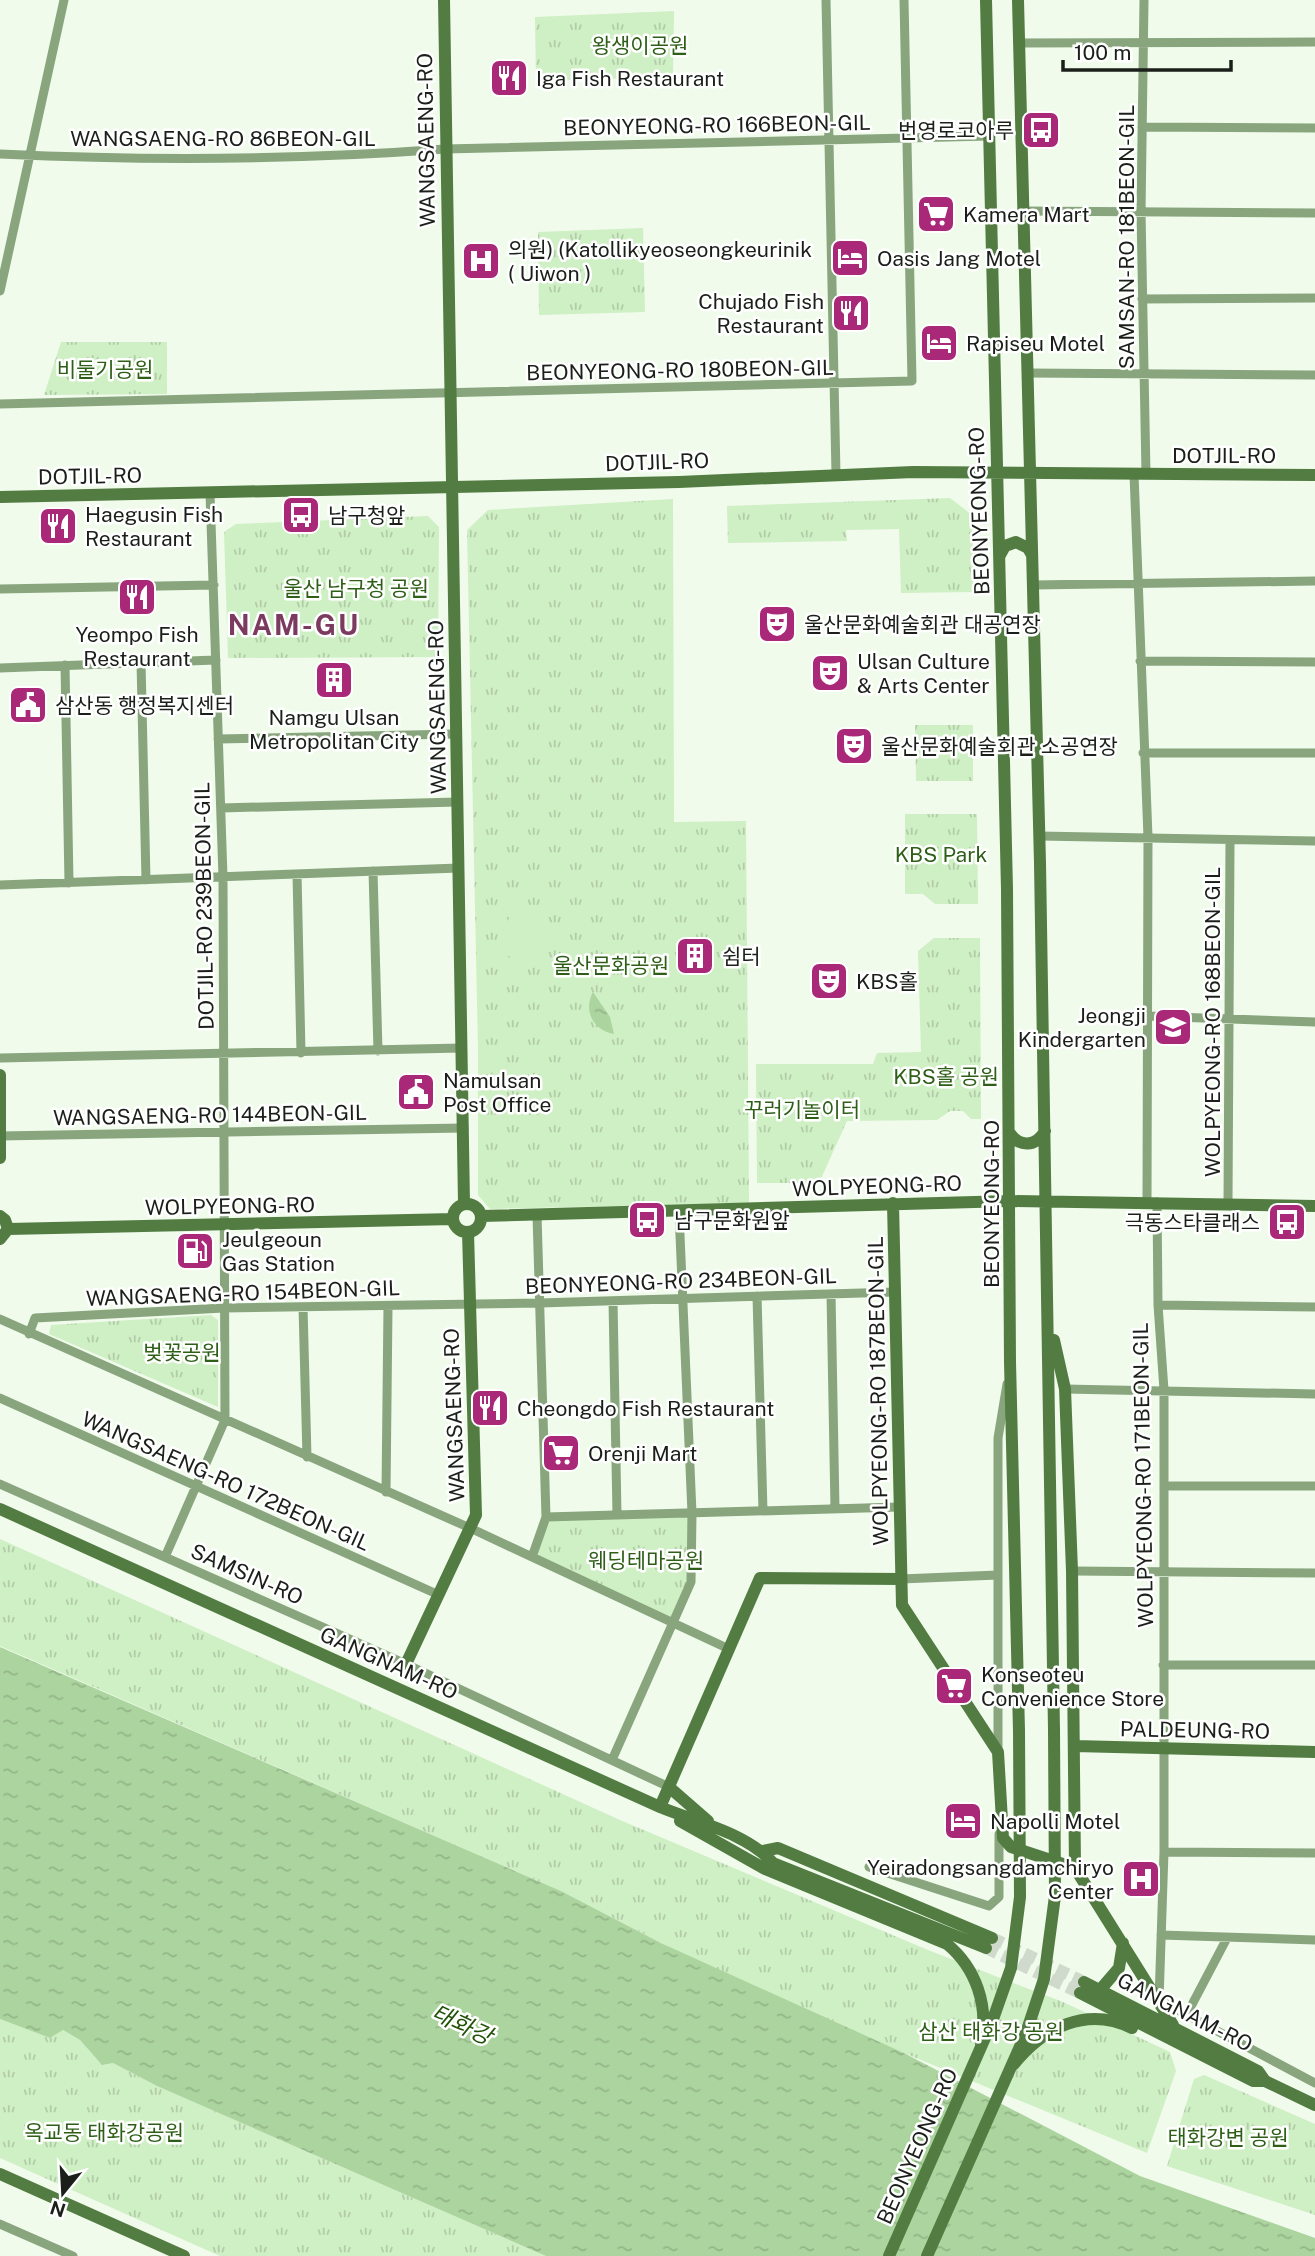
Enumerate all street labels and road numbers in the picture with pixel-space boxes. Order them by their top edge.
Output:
street label: WANGSAENG-RO [412,53,440,227]
street label: SAMSAN-RO 181BEON-GIL [1114,105,1139,369]
street label: BEONYEONG-RO 166BEON-GIL [563,110,871,140]
street label: WANGSAENG-RO 86BEON-GIL [70,126,376,151]
street label: BEONYEONG-RO 180BEON-GIL [526,355,834,385]
street label: BEONYEONG-RO [964,427,994,595]
street label: DOTJIL-RO [1172,443,1276,468]
street label: DOTJIL-RO [605,448,709,476]
street label: DOTJIL-RO [38,463,142,489]
street label: WANGSAENG-RO [423,620,451,794]
street label: DOTJIL-RO 239BEON-GIL [189,782,219,1030]
street label: WOLPYEONG-RO 168BEON-GIL [1200,867,1225,1177]
street label: WANGSAENG-RO 144BEON-GIL [53,1100,367,1130]
street label: BEONYEONG-RO [979,1120,1004,1288]
street label: WOLPYEONG-RO [792,1171,962,1201]
street label: WOLPYEONG-RO [145,1192,315,1220]
street label: WOLPYEONG-RO 187BEON-GIL [863,1236,893,1546]
street label: BEONYEONG-RO 234BEON-GIL [525,1263,837,1299]
street label: WANGSAENG-RO 154BEON-GIL [86,1275,400,1311]
street label: WOLPYEONG-RO 171BEON-GIL [1128,1322,1158,1628]
street label: WANGSAENG-RO [438,1328,470,1502]
street label: WANGSAENG-RO 172BEON-GIL [78,1406,374,1556]
street label: SAMSIN-RO [187,1538,307,1610]
street label: GANGNAM-RO [316,1621,462,1705]
street label: PALDEUNG-RO [1120,1716,1270,1744]
street label: GANGNAM-RO [1113,1967,1257,2057]
street label: BEONYEONG-RO [871,2064,963,2228]

